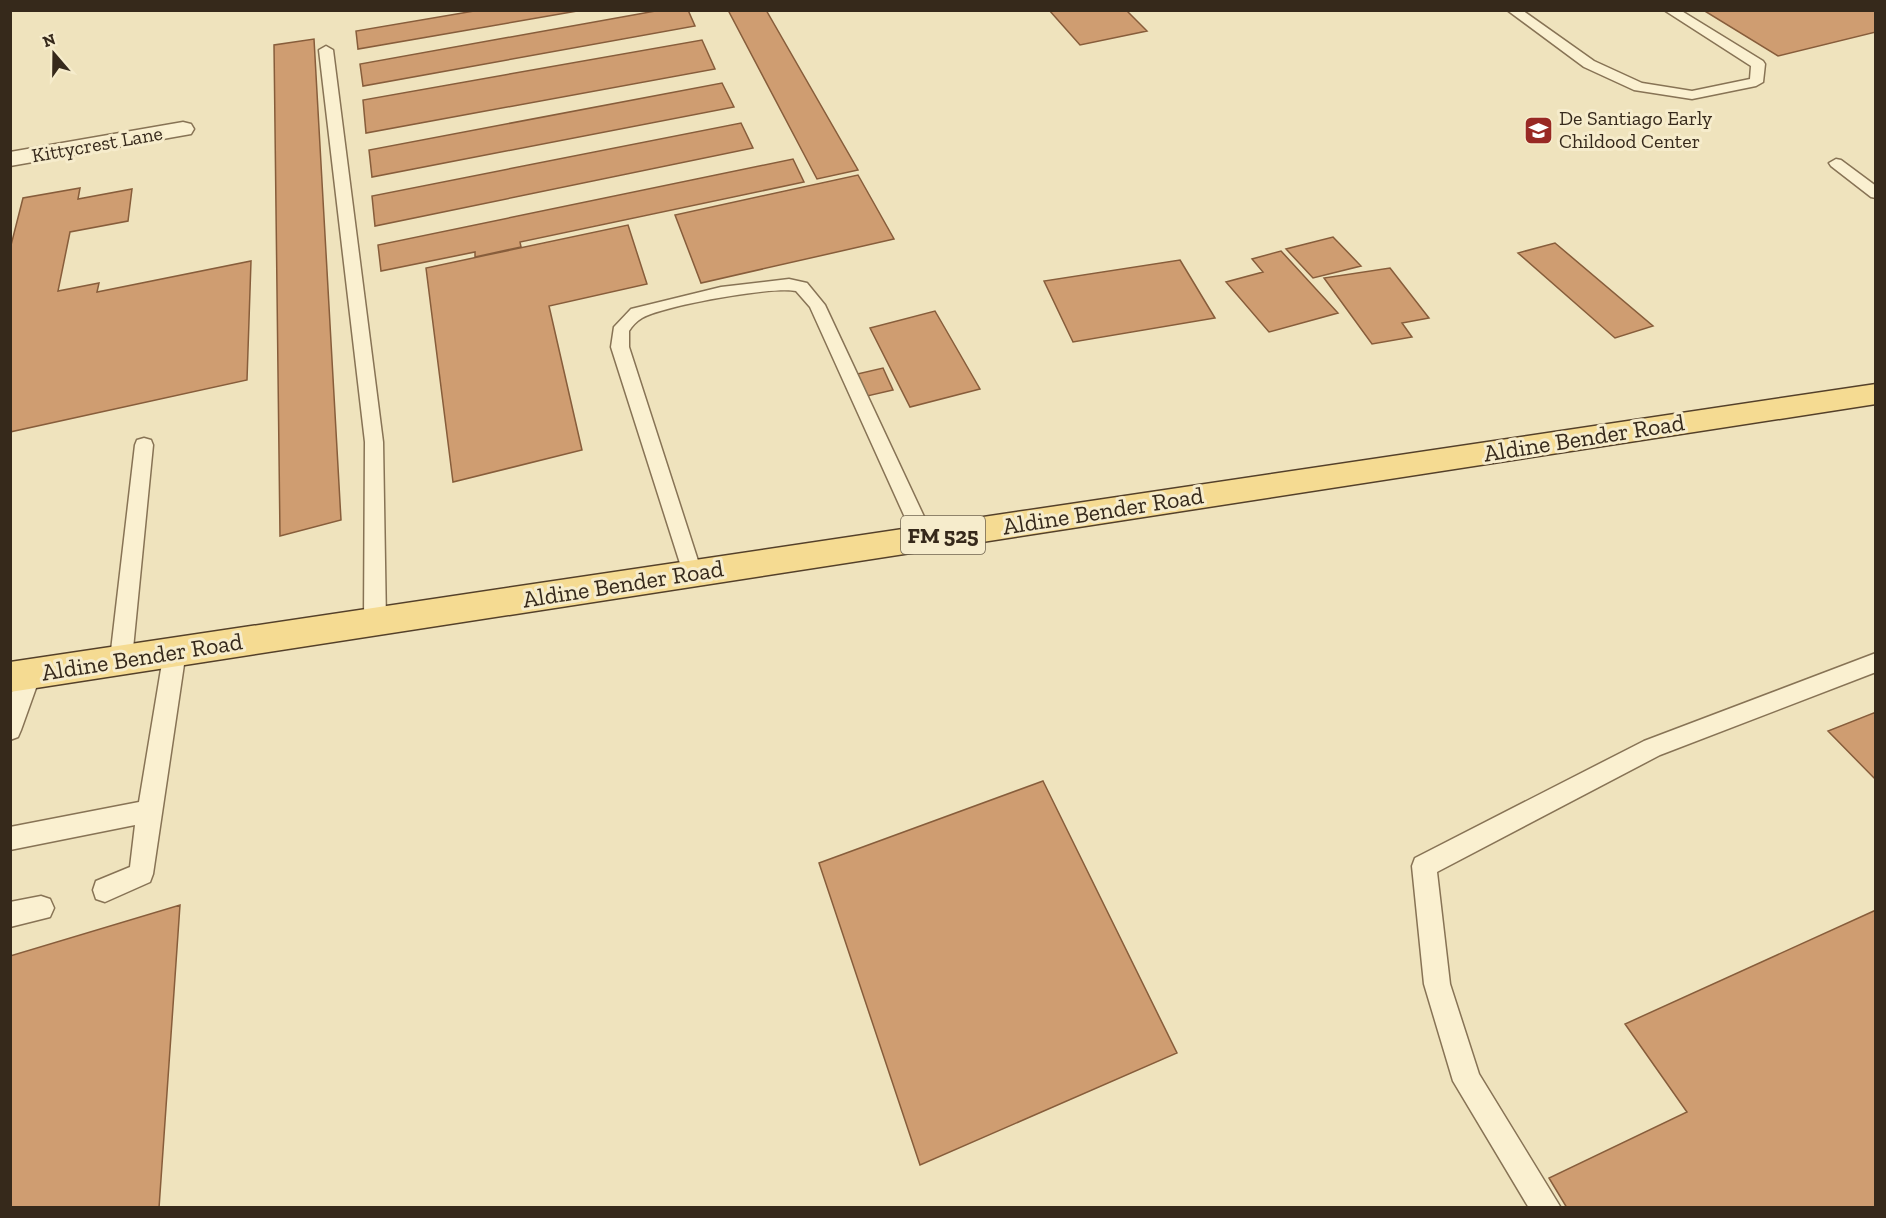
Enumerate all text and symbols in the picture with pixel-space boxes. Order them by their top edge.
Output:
north arrow [24,24,84,84]
text: N [40,29,58,51]
place label: De Santiago Early Childood Center [1559,106,1713,153]
school or university icon: De Santiago Early Childood Center [1522,114,1554,146]
street label: Kittycrest Lane [30,121,164,167]
street label: Aldine Bender Road [1481,407,1686,468]
street label: Aldine Bender Road [1000,480,1205,541]
road number: FM 525 [901,516,985,554]
street label: Aldine Bender Road [520,553,725,614]
street label: Aldine Bender Road [39,626,244,687]

